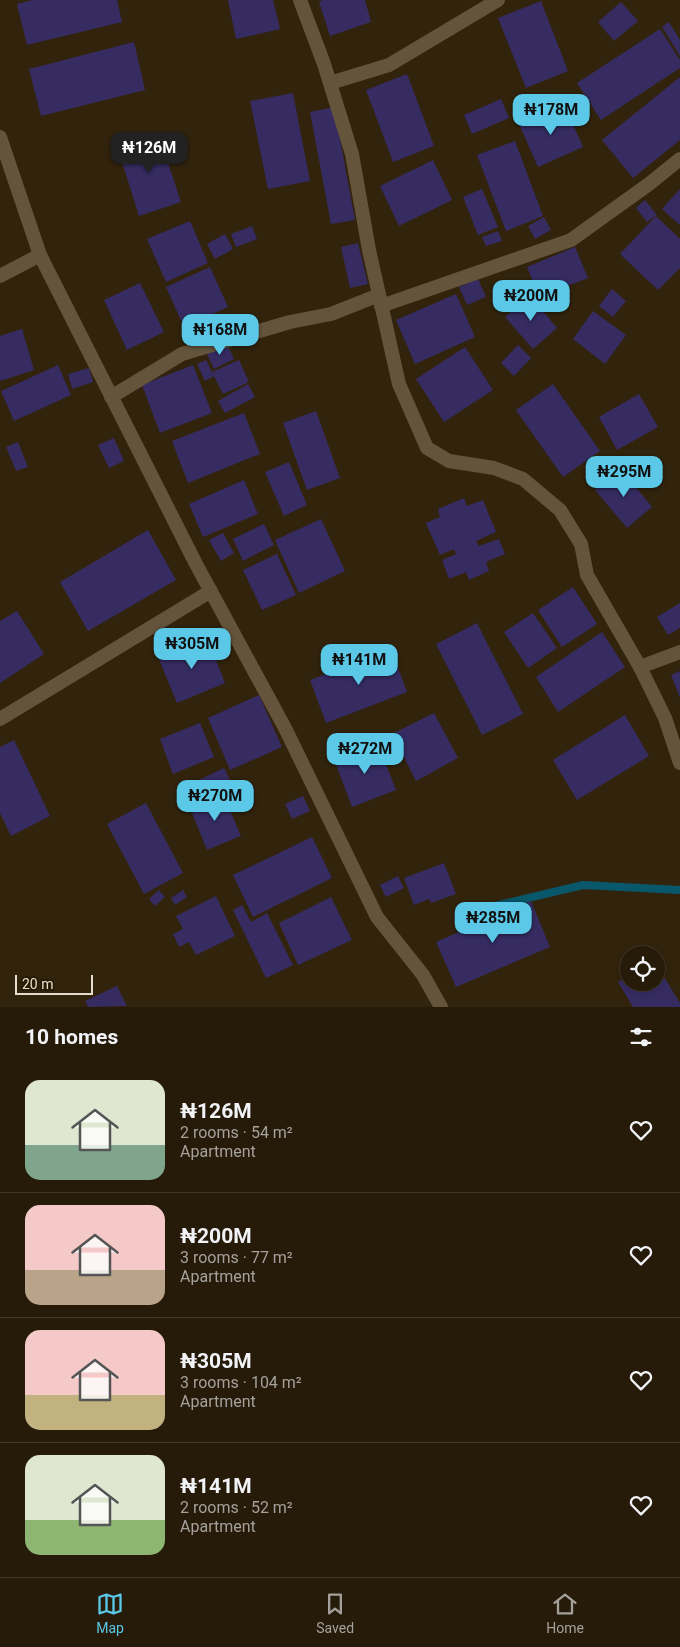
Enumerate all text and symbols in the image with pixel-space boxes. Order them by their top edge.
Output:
pin: ₦178M [516,94,586,136]
text: ₦178M [524,100,578,119]
pin: ₦126M [114,132,184,174]
text: ₦126M [122,138,176,157]
pin: ₦200M [496,280,566,322]
text: ₦200M [504,286,558,305]
pin: ₦168M [185,314,255,356]
text: ₦168M [193,320,247,339]
pin: ₦295M [589,456,659,498]
text: ₦295M [597,462,651,481]
pin: ₦305M [157,628,227,670]
text: ₦305M [165,634,219,653]
pin: ₦141M [324,644,394,686]
text: ₦141M [332,650,386,669]
pin: ₦272M [330,732,400,775]
text: ₦272M [338,739,392,758]
pin: ₦270M [180,780,250,822]
text: ₦270M [188,786,242,805]
pin: ₦285M [458,902,528,944]
text: ₦285M [466,908,520,927]
map controls [620,946,665,991]
button: locate [620,946,665,991]
scale bar [15,972,92,995]
text: 20 m [22,976,54,992]
icon: filters [627,1023,655,1051]
text: 10 homes [25,1025,118,1049]
text: ₦126M [180,1099,252,1123]
icon: home [65,1100,125,1160]
icon: heart [627,1116,655,1144]
text: 2 rooms · 54 m² [180,1123,293,1142]
text: Apartment [180,1142,256,1161]
text: ₦200M [180,1224,252,1248]
icon: home [65,1225,125,1285]
icon: heart [627,1241,655,1269]
text: 3 rooms · 77 m² [180,1248,293,1267]
text: Apartment [180,1267,256,1286]
text: ₦305M [180,1349,252,1373]
icon: home [65,1350,125,1410]
icon: heart [627,1366,655,1394]
text: 3 rooms · 104 m² [180,1373,302,1392]
text: Apartment [180,1392,256,1411]
text: ₦141M [180,1474,252,1498]
icon: home [65,1475,125,1535]
icon: heart [627,1491,655,1519]
text: 2 rooms · 52 m² [180,1498,293,1517]
text: Apartment [180,1517,256,1536]
tab: Map [96,1590,124,1636]
tab: Saved [316,1590,354,1636]
tab: Home [546,1590,584,1636]

